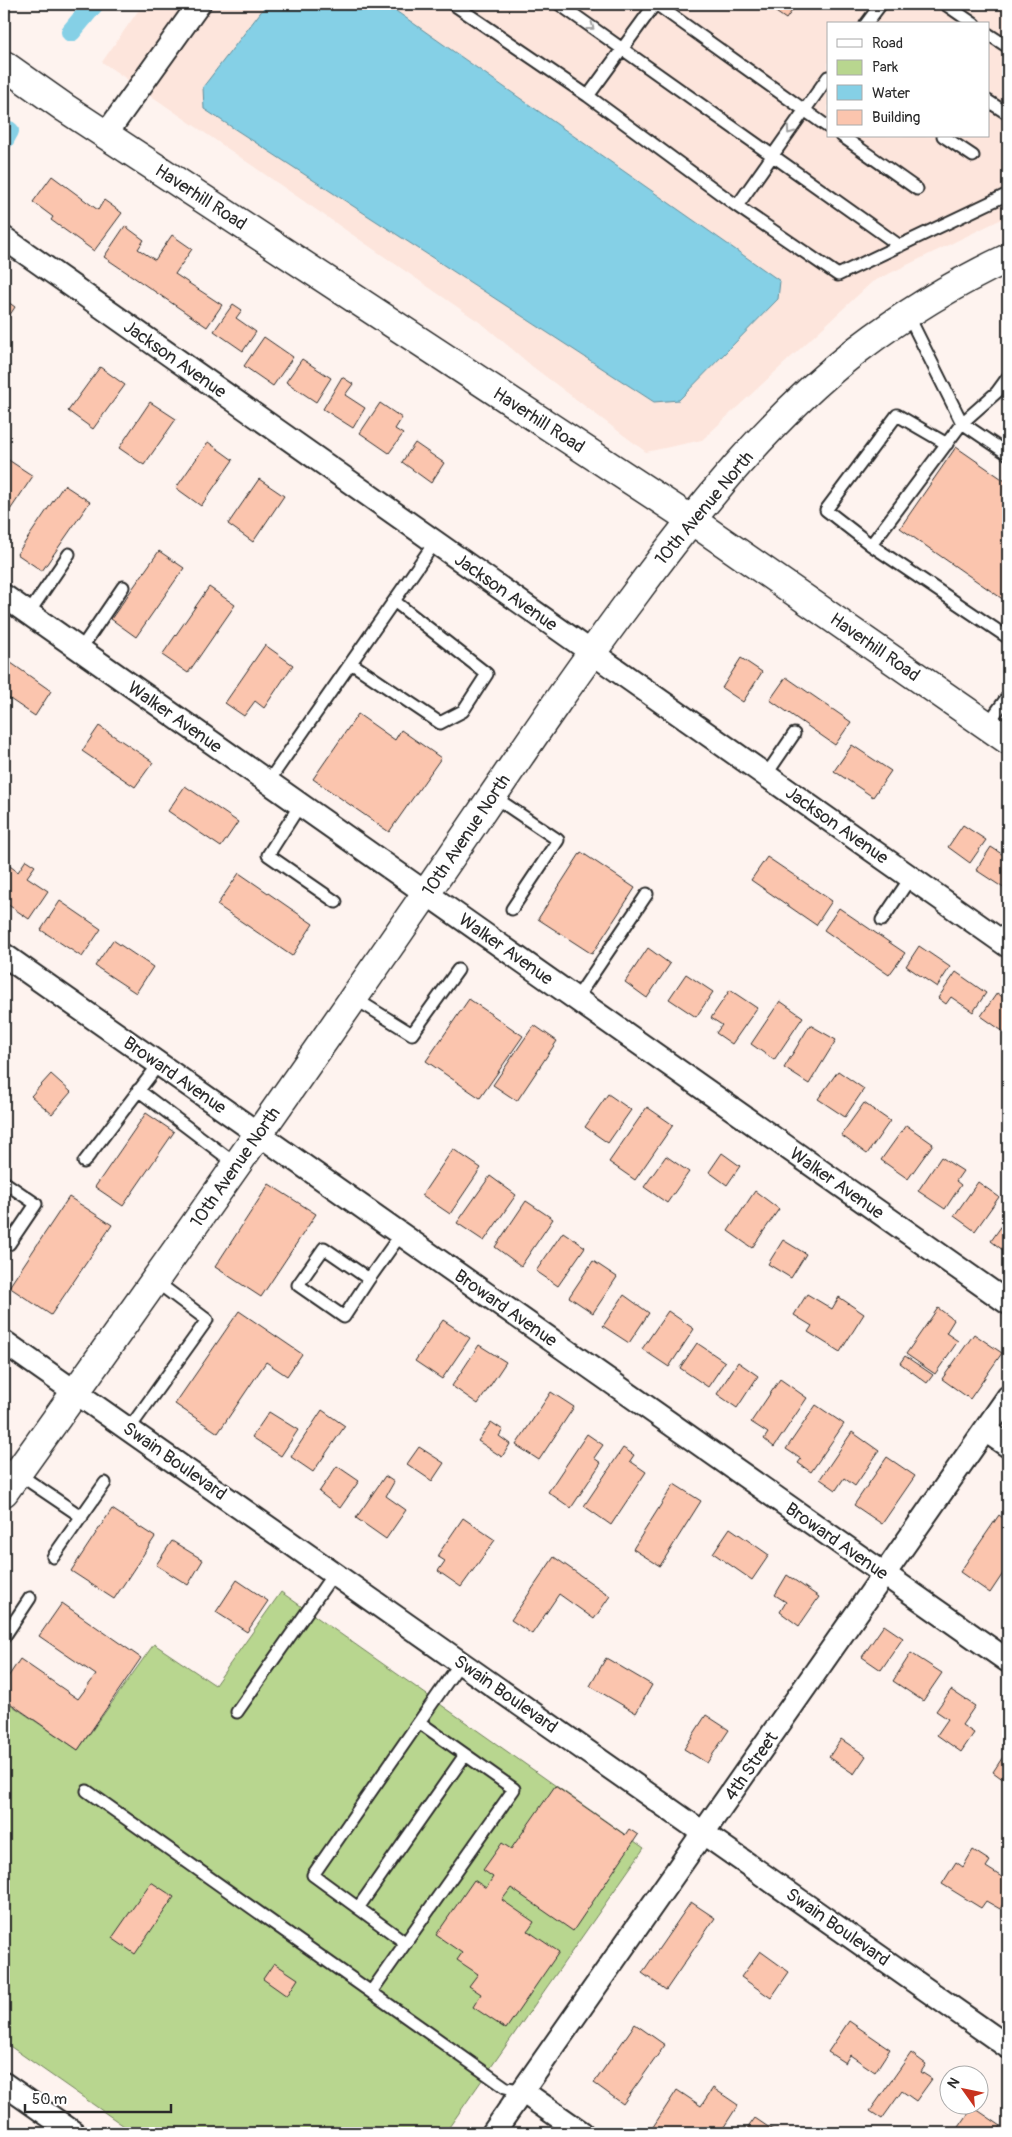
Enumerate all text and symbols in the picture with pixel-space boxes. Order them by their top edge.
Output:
one-way arrow [585,20,594,30]
legend [827,22,990,138]
text: Road [872,34,903,53]
text: Park [872,58,899,77]
text: Water [872,84,911,103]
text: Building [872,108,920,127]
one-way arrow [787,126,796,135]
street label: Haverhill Road [151,159,251,236]
street label: Jackson Avenue [119,315,231,403]
street label: Haverhill Road [489,382,589,459]
street label: 10th Avenue North [650,446,759,570]
street label: Jackson Avenue [450,548,562,636]
street label: Haverhill Road [825,608,924,687]
street label: Walker Avenue [123,676,226,758]
street label: 10th Avenue North [417,770,516,901]
street label: Jackson Avenue [781,781,893,869]
street label: Walker Avenue [454,908,557,990]
street label: Broward Avenue [119,1031,231,1119]
street label: 10th Avenue North [185,1102,286,1232]
street label: Walker Avenue [785,1142,888,1224]
street label: Broward Avenue [450,1264,562,1352]
street label: Swain Boulevard [118,1417,231,1506]
street label: Broward Avenue [781,1497,893,1585]
street label: Swain Boulevard [449,1650,562,1739]
street label: 4th Street [719,1727,784,1805]
street label: Swain Boulevard [781,1883,894,1972]
north arrow [940,2064,990,2114]
text: N [944,2075,963,2092]
scale bar [25,2082,171,2114]
text: 50 m [32,2090,67,2109]

